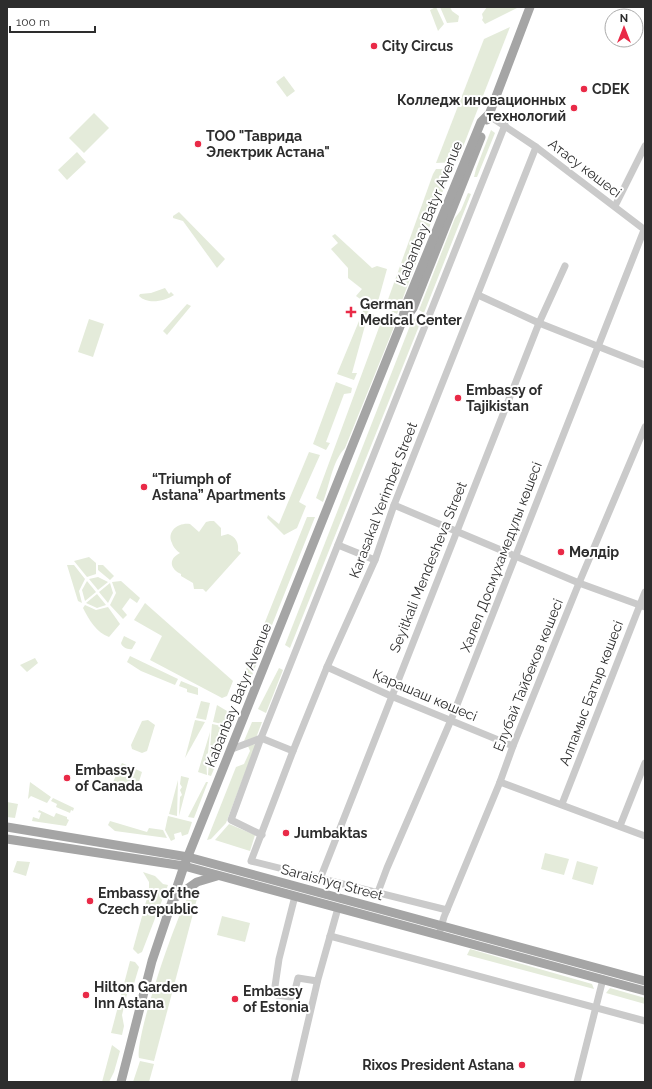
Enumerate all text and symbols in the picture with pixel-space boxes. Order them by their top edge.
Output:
scale bar [10,8,95,34]
north arrow [604,8,644,48]
text: N [620,12,628,25]
text: 100 m [16,15,50,29]
place label: City Circus [382,38,453,54]
marker: City Circus [369,41,379,51]
place label: CDEK [592,81,630,97]
marker: CDEK [579,84,589,94]
place label: Колледж иновационных технологий [397,92,567,124]
marker: Колледж иновационных технологий [569,103,579,113]
place label: ТОО "Таврида Электрик Астана" [206,128,330,160]
street label: Атасу көшесі [546,135,624,201]
marker: ТОО "Таврида Электрик Астана" [193,139,203,149]
street label: Kabanbay Batyr Avenue [393,139,465,287]
place label: German Medical Center [360,296,462,328]
marker: German Medical Center [345,306,357,318]
place label: Embassy of Tajikistan [466,382,543,414]
marker: Embassy of Tajikistan [453,393,463,403]
street label: Karasakal Yerimbet Street [346,419,420,580]
street label: Халел Досмұхамедұлы көшесі [457,460,545,654]
place label: “Triumph of Astana” Apartments [152,471,286,503]
street label: Seyitkali Mendesheva Street [386,479,470,655]
marker: “Triumph of Astana” Apartments [139,482,149,492]
place label: Мөлдір [569,544,619,560]
marker: Мөлдір [556,547,566,557]
street label: Елубай Тайбеков көшесі [490,596,566,754]
street label: Алпамыс Батыр көшесі [556,618,626,768]
street label: Kabanbay Batyr Avenue [202,621,274,769]
street label: Қарашаш көшесі [370,666,480,724]
place label: Embassy of Canada [75,762,143,794]
marker: Embassy of Canada [62,773,72,783]
place label: Jumbaktas [294,825,368,841]
marker: Jumbaktas [281,828,291,838]
street label: Saraishyq Street [279,861,385,903]
place label: Embassy of the Czech republic [98,885,200,917]
marker: Embassy of the Czech republic [85,896,95,906]
place label: Hilton Garden Inn Astana [94,979,187,1011]
place label: Embassy of Estonia [243,983,309,1015]
marker: Hilton Garden Inn Astana [81,990,91,1000]
marker: Embassy of Estonia [230,994,240,1004]
place label: Rixos President Astana [362,1057,514,1073]
marker: Rixos President Astana [517,1060,527,1070]

